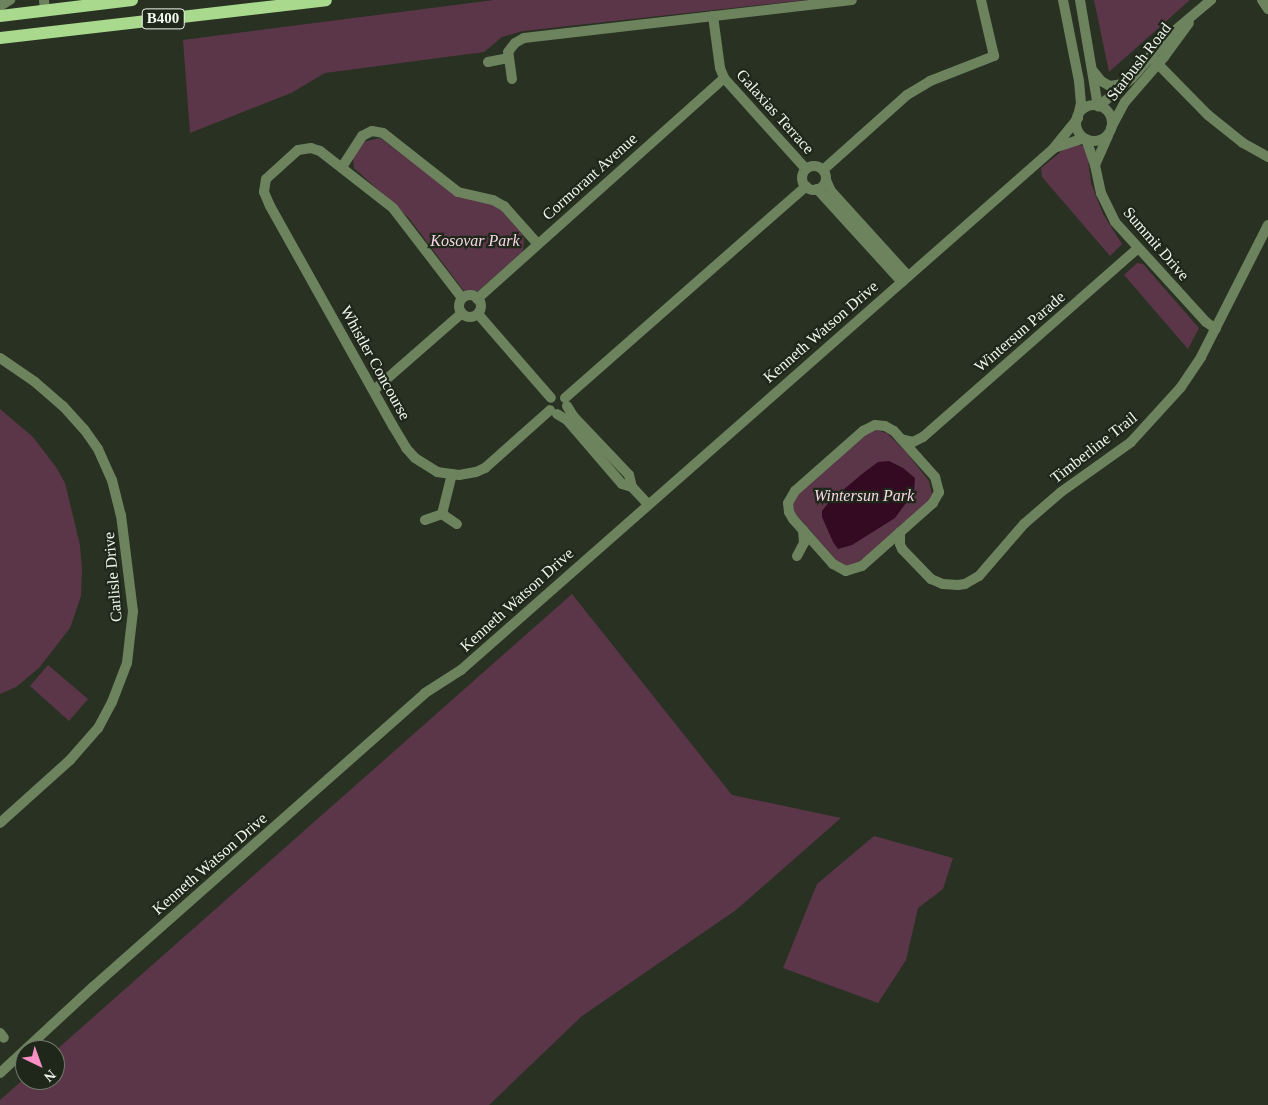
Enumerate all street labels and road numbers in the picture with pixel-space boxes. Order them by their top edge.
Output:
road number: B400 [140,6,186,32]
street label: Starbush Road [1103,19,1175,105]
street label: Galaxias Terrace [732,66,818,158]
street label: Cormorant Avenue [538,129,642,225]
street label: Summit Drive [1119,203,1193,285]
street label: Kenneth Watson Drive [760,277,882,387]
street label: Wintersun Parade [971,288,1069,376]
street label: Whistler Concourse [336,303,414,423]
street label: Timberline Trail [1047,408,1141,488]
street label: Carlisle Drive [100,531,126,623]
street label: Kenneth Watson Drive [456,544,578,656]
street label: Kenneth Watson Drive [149,809,271,919]

